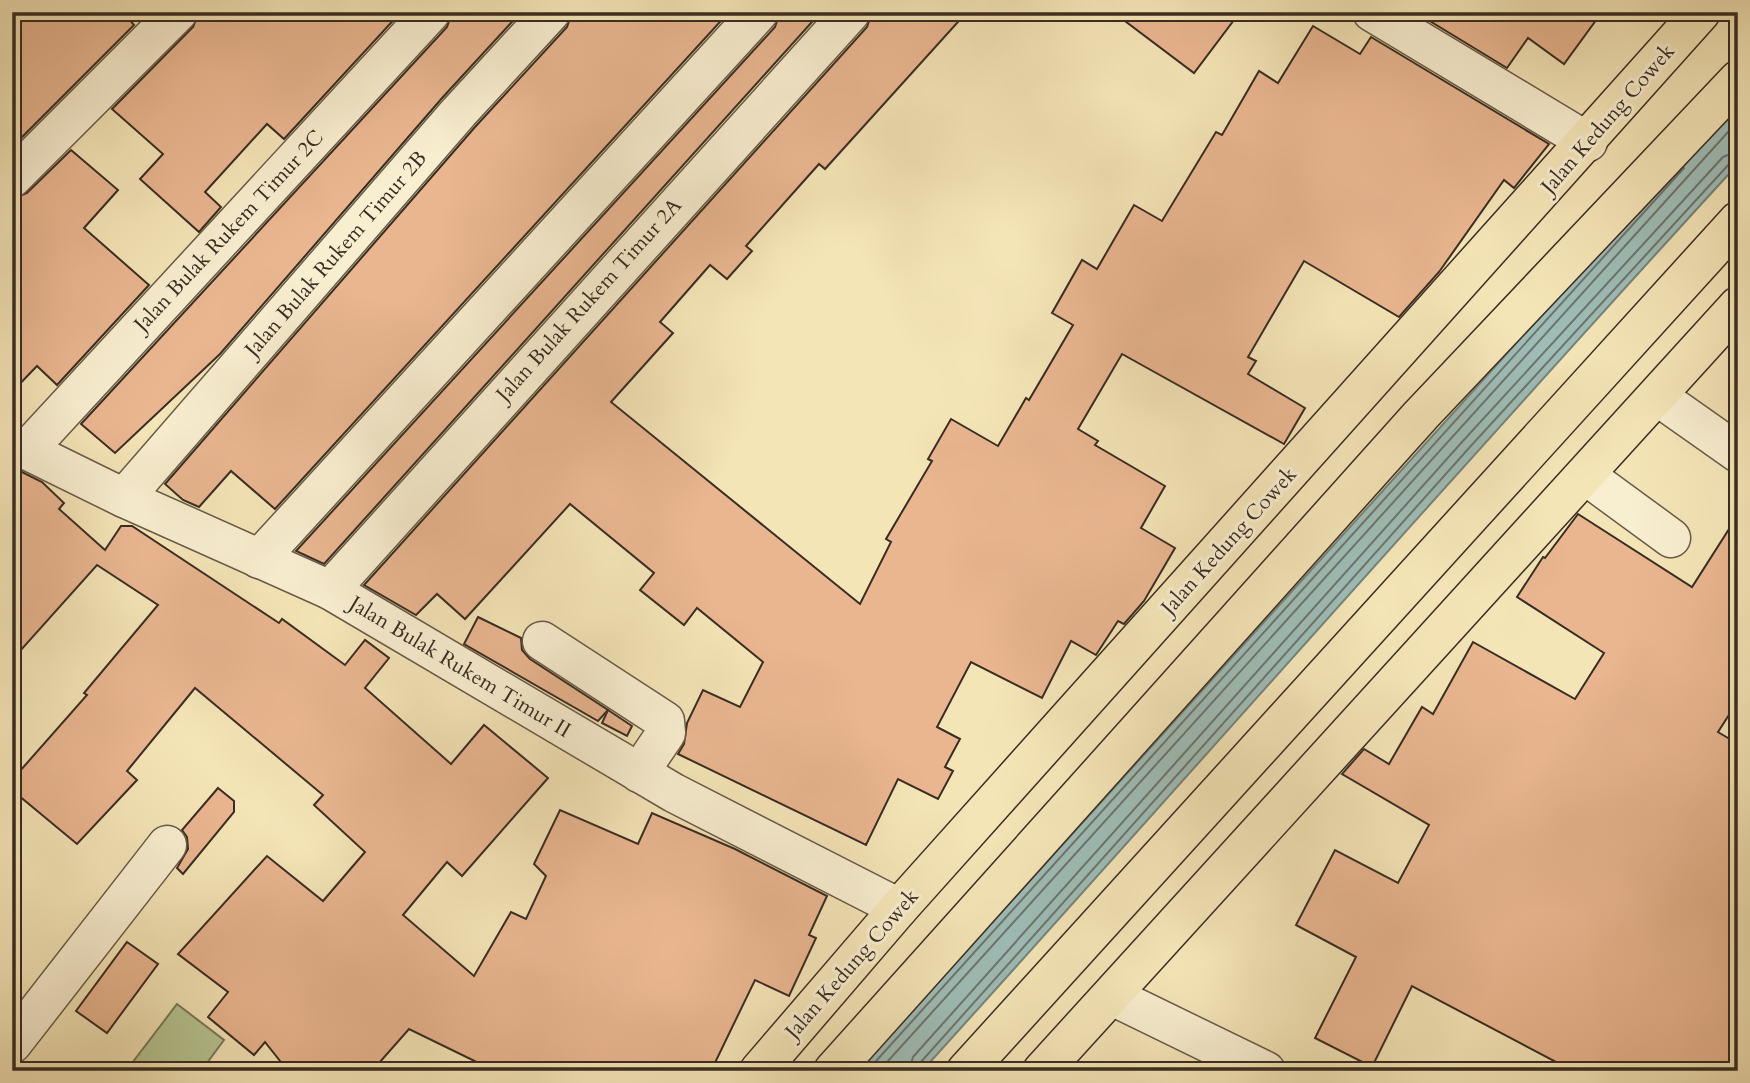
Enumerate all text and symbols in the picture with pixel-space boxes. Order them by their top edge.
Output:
street label: Jalan Kedung Cowek [1533,37,1682,203]
street label: Jalan Bulak Rukem Timur 2C [126,124,330,340]
street label: Jalan Bulak Rukem Timur 2B [236,145,434,366]
street label: Jalan Bulak Rukem Timur 2A [488,192,689,410]
street label: Jalan Kedung Cowek [1153,460,1304,624]
street label: Jalan Bulak Rukem Timur II [341,588,576,745]
street label: Jalan Kedung Cowek [777,882,926,1048]

